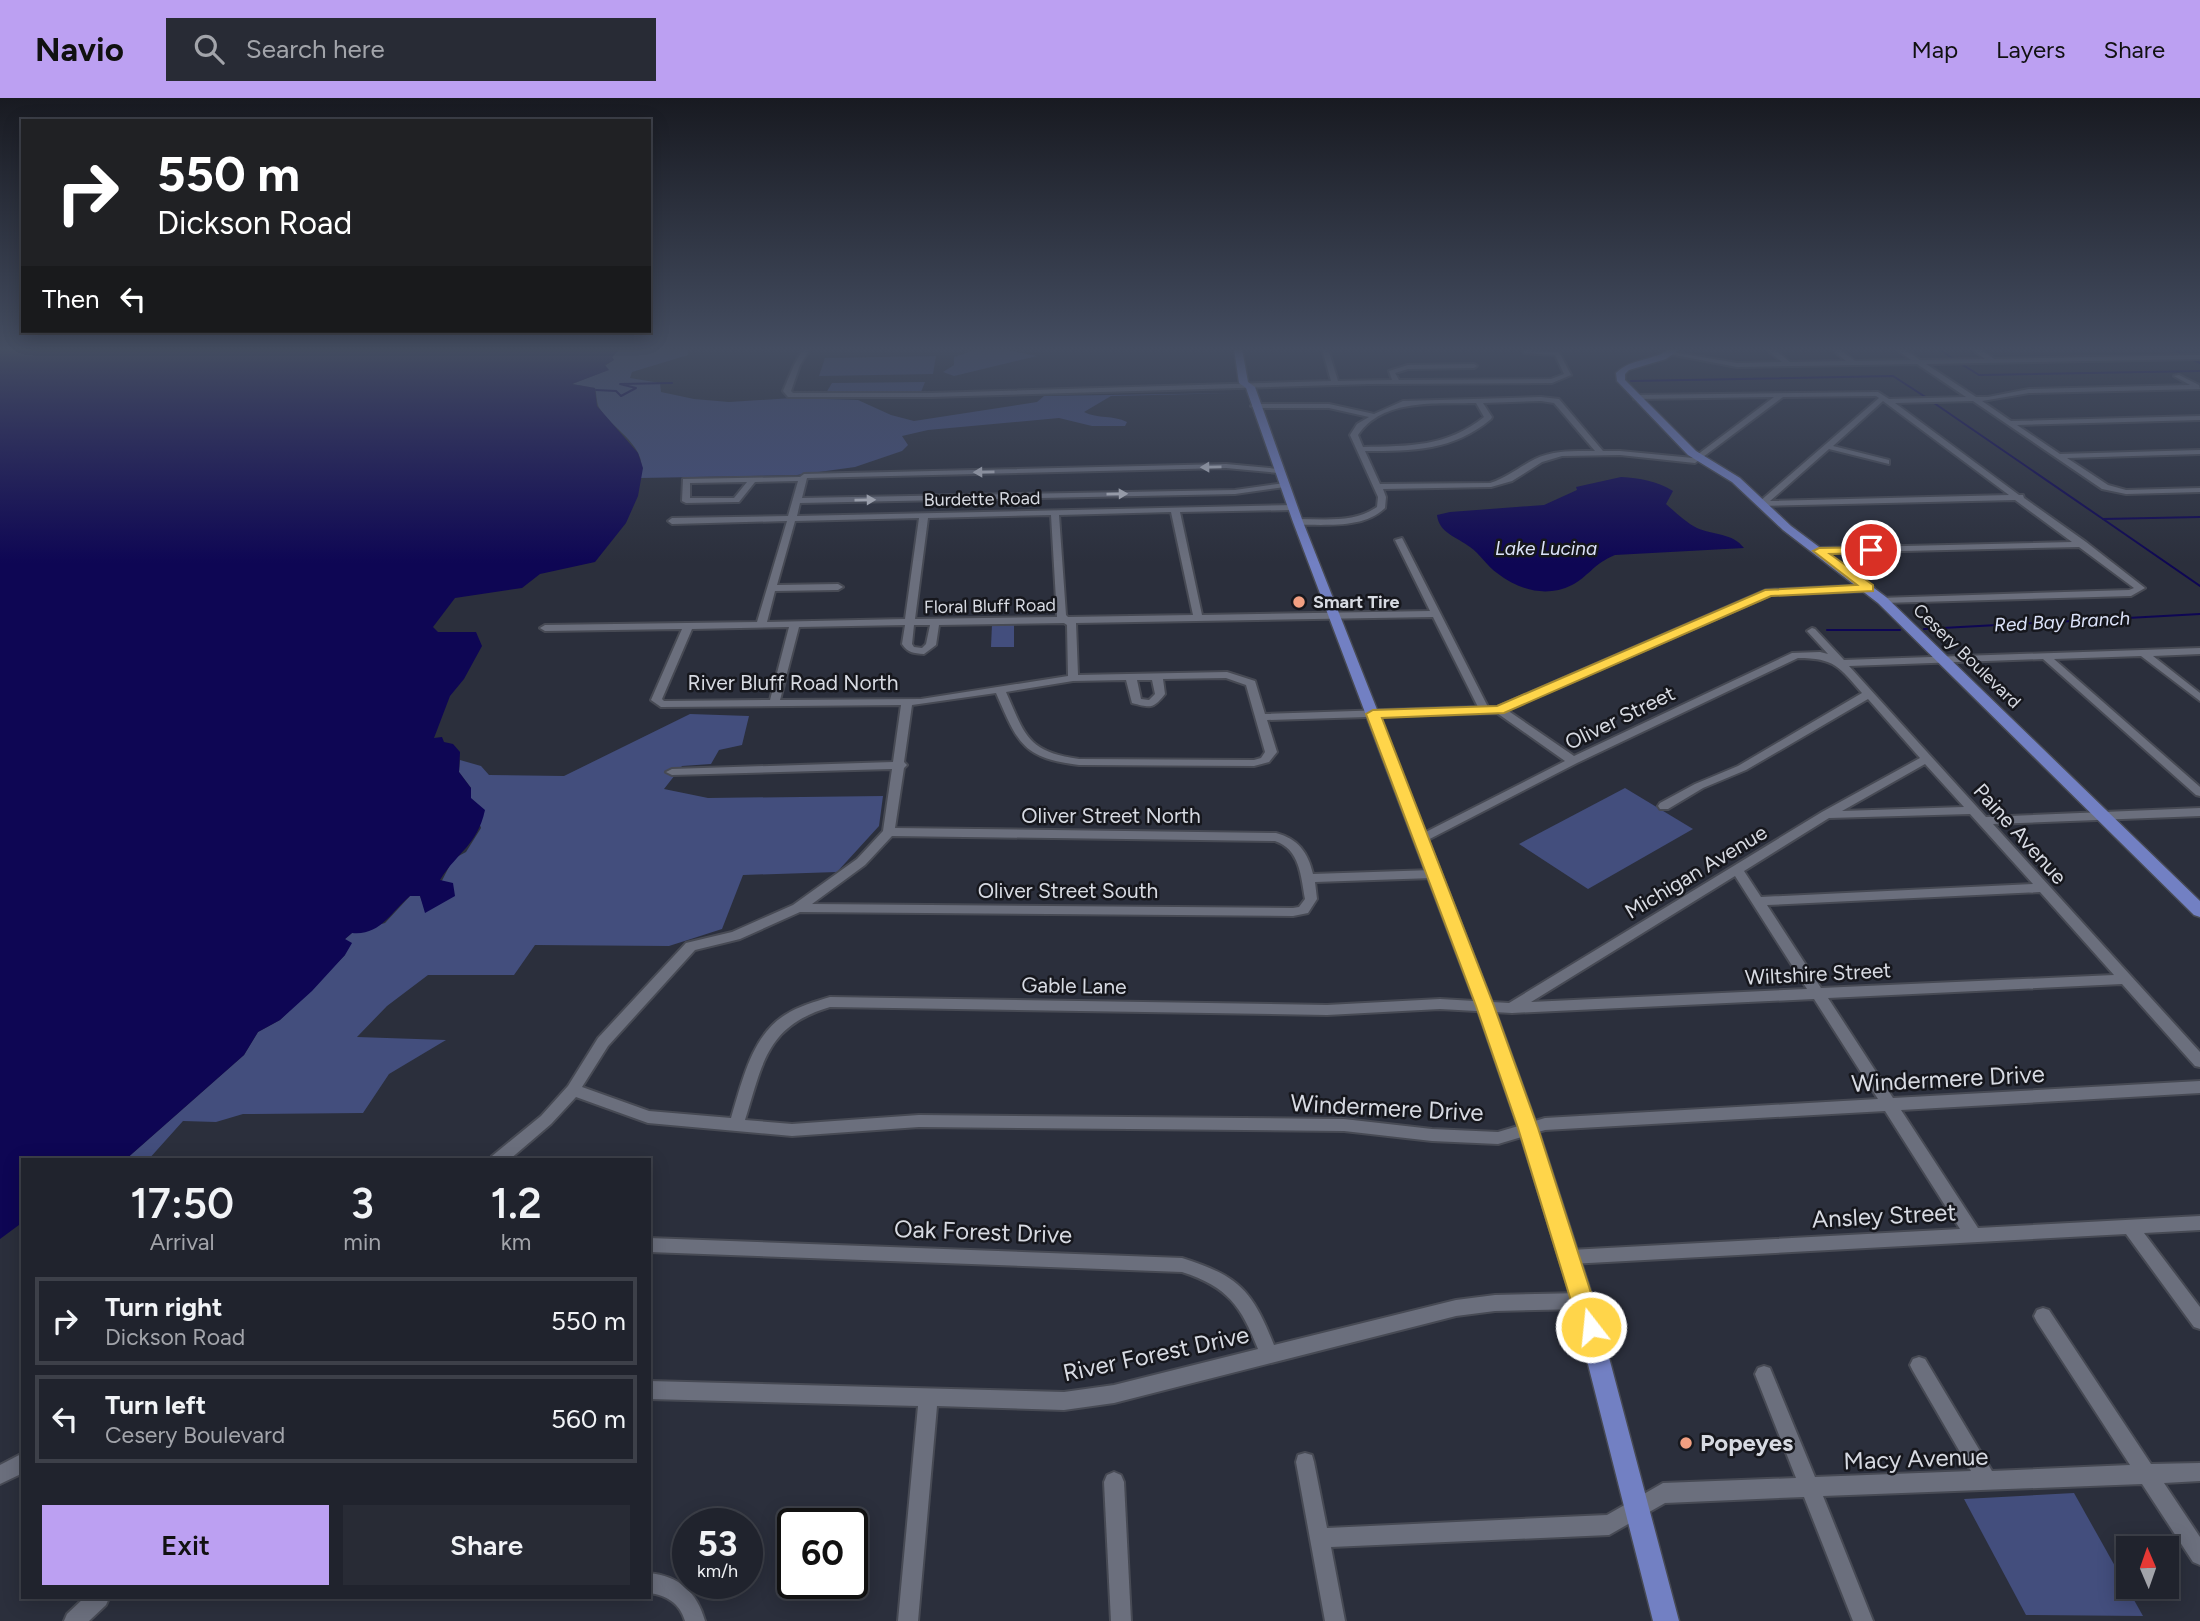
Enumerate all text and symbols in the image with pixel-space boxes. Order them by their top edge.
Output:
search box [166,18,656,81]
text: Navio [35,30,124,69]
icon: search [190,30,228,68]
text: Search here [246,33,385,65]
text: Map [1911,35,1958,64]
text: Layers [1996,35,2065,64]
text: Share [2103,35,2165,64]
text: 550 m [157,144,300,203]
icon: right [42,147,133,238]
text: Dickson Road [157,204,352,242]
icon: left [114,280,152,318]
text: Then [42,283,100,315]
one-way arrow [1200,461,1222,473]
one-way arrow [973,466,995,478]
street label: Burdette Road [923,487,1041,511]
one-way arrow [1106,488,1128,500]
one-way arrow [854,494,876,505]
pin [1841,520,1901,580]
icon: arrive [1852,531,1890,569]
water label: Lake Lucina [1495,537,1597,560]
place label: Smart Tire [1313,591,1400,613]
street label: Floral Bluff Road [924,594,1056,618]
marker: Smart Tire [1291,594,1307,610]
street label: Cesery Boulevard [1909,599,2025,713]
water label: Red Bay Branch [1993,606,2131,637]
street label: River Bluff Road North [687,670,899,695]
street label: Oliver Street [1561,680,1679,755]
street label: Paine Avenue [1969,778,2072,889]
street label: Oliver Street North [1021,803,1201,828]
street label: Michigan Avenue [1620,819,1771,924]
street label: Oliver Street South [978,878,1158,903]
street label: Wiltshire Street [1744,957,1892,990]
street label: Gable Lane [1021,972,1127,999]
street label: Windermere Drive [1851,1059,2045,1098]
street label: Windermere Drive [1290,1088,1484,1127]
text: 17:50 [130,1178,234,1229]
text: 3 [351,1178,374,1229]
text: 1.2 [490,1178,542,1229]
street label: Ansley Street [1811,1197,1957,1234]
street label: Oak Forest Drive [893,1214,1073,1249]
text: Arrival [150,1228,215,1256]
text: min [343,1228,381,1256]
text: km [501,1228,531,1256]
position arrow [1554,1290,1628,1364]
text: Turn right [105,1291,222,1323]
icon: right [46,1302,84,1340]
text: 550 m [551,1305,626,1337]
street label: River Forest Drive [1060,1320,1252,1387]
text: Dickson Road [105,1323,245,1351]
text: Turn left [105,1389,206,1421]
icon: left [46,1400,84,1438]
text: 560 m [551,1403,626,1435]
text: Cesery Boulevard [105,1421,285,1449]
place label: Popeyes [1700,1428,1793,1457]
marker: Popeyes [1678,1435,1694,1451]
street label: Macy Avenue [1843,1441,1989,1476]
button: Exit [42,1505,329,1585]
button: Share [343,1505,630,1585]
speed limit sign: 60 [777,1508,868,1599]
text: 53 [698,1523,737,1565]
north arrow [2116,1536,2179,1600]
map controls [2116,1536,2179,1599]
text: km/h [697,1560,738,1582]

